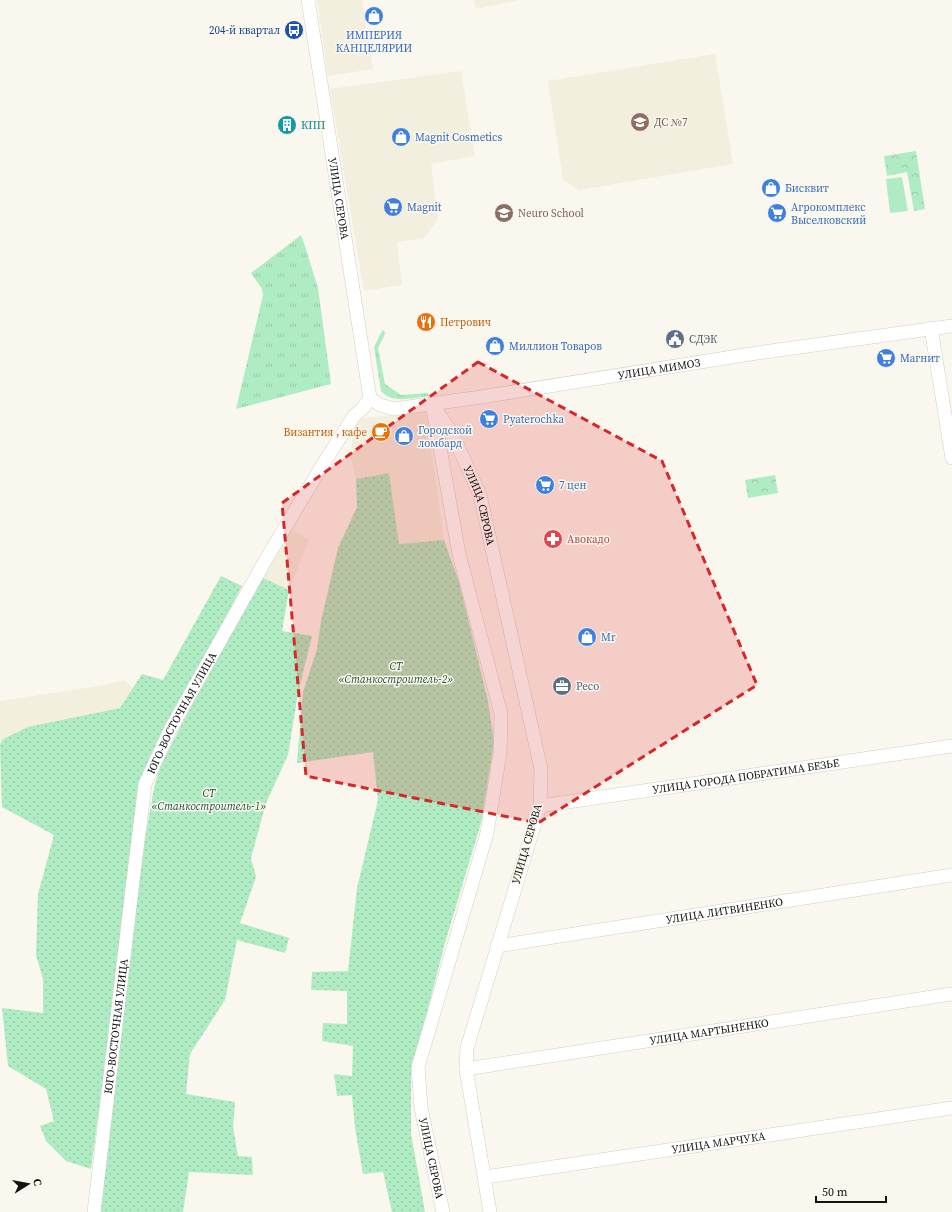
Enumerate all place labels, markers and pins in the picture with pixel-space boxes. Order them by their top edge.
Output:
shop icon: ИМПЕРИЯ КАНЦЕЛЯРИИ [363,5,385,27]
bus stop icon: 204-й квартал [283,19,305,41]
place label: 204-й квартал [209,23,280,38]
place label: ИМПЕРИЯ КАНЦЕЛЯРИИ [336,28,413,56]
school or university icon: ДС №7 [629,111,651,133]
building icon: КПП [276,114,298,136]
place label: ДС №7 [654,115,688,130]
place label: КПП [301,118,326,133]
shop icon: Magnit Cosmetics [390,126,412,148]
place label: Magnit Cosmetics [415,130,502,145]
shop icon: Бисквит [760,177,782,199]
place label: Бисквит [785,181,829,196]
supermarket icon: Magnit [382,196,404,218]
place label: Magnit [407,200,442,215]
place label: Агрокомплекс Выселковский [791,200,866,228]
school or university icon: Neuro School [493,202,515,224]
supermarket icon: Агрокомплекс Выселковский [766,202,788,224]
place label: Neuro School [518,206,584,221]
restaurant icon: Петрович [415,311,437,333]
place label: Петрович [440,315,491,330]
public building icon: СДЭК [664,328,686,350]
place label: СДЭК [689,332,718,347]
shop icon: Миллион Товаров [484,335,506,357]
place label: Миллион Товаров [509,339,602,354]
supermarket icon: Магнит [875,347,897,369]
place label: Магнит [900,351,940,366]
supermarket icon: Pyaterochka [478,408,500,430]
place label: Pyaterochka [503,412,564,427]
cafe icon: Византия , кафе [370,421,392,443]
place label: Городской ломбард [418,423,472,451]
place label: Византия , кафе [283,425,367,440]
shop icon: Городской ломбард [393,425,415,447]
supermarket icon: 7 цен [534,474,556,496]
place label: 7 цен [559,478,587,493]
pharmacy icon: Авокадо [542,528,564,550]
place label: Авокадо [567,532,610,547]
shop icon: Mr [576,626,598,648]
place label: Mr [601,630,616,645]
office icon: Ресо [551,675,573,697]
place label: Ресо [576,679,599,694]

